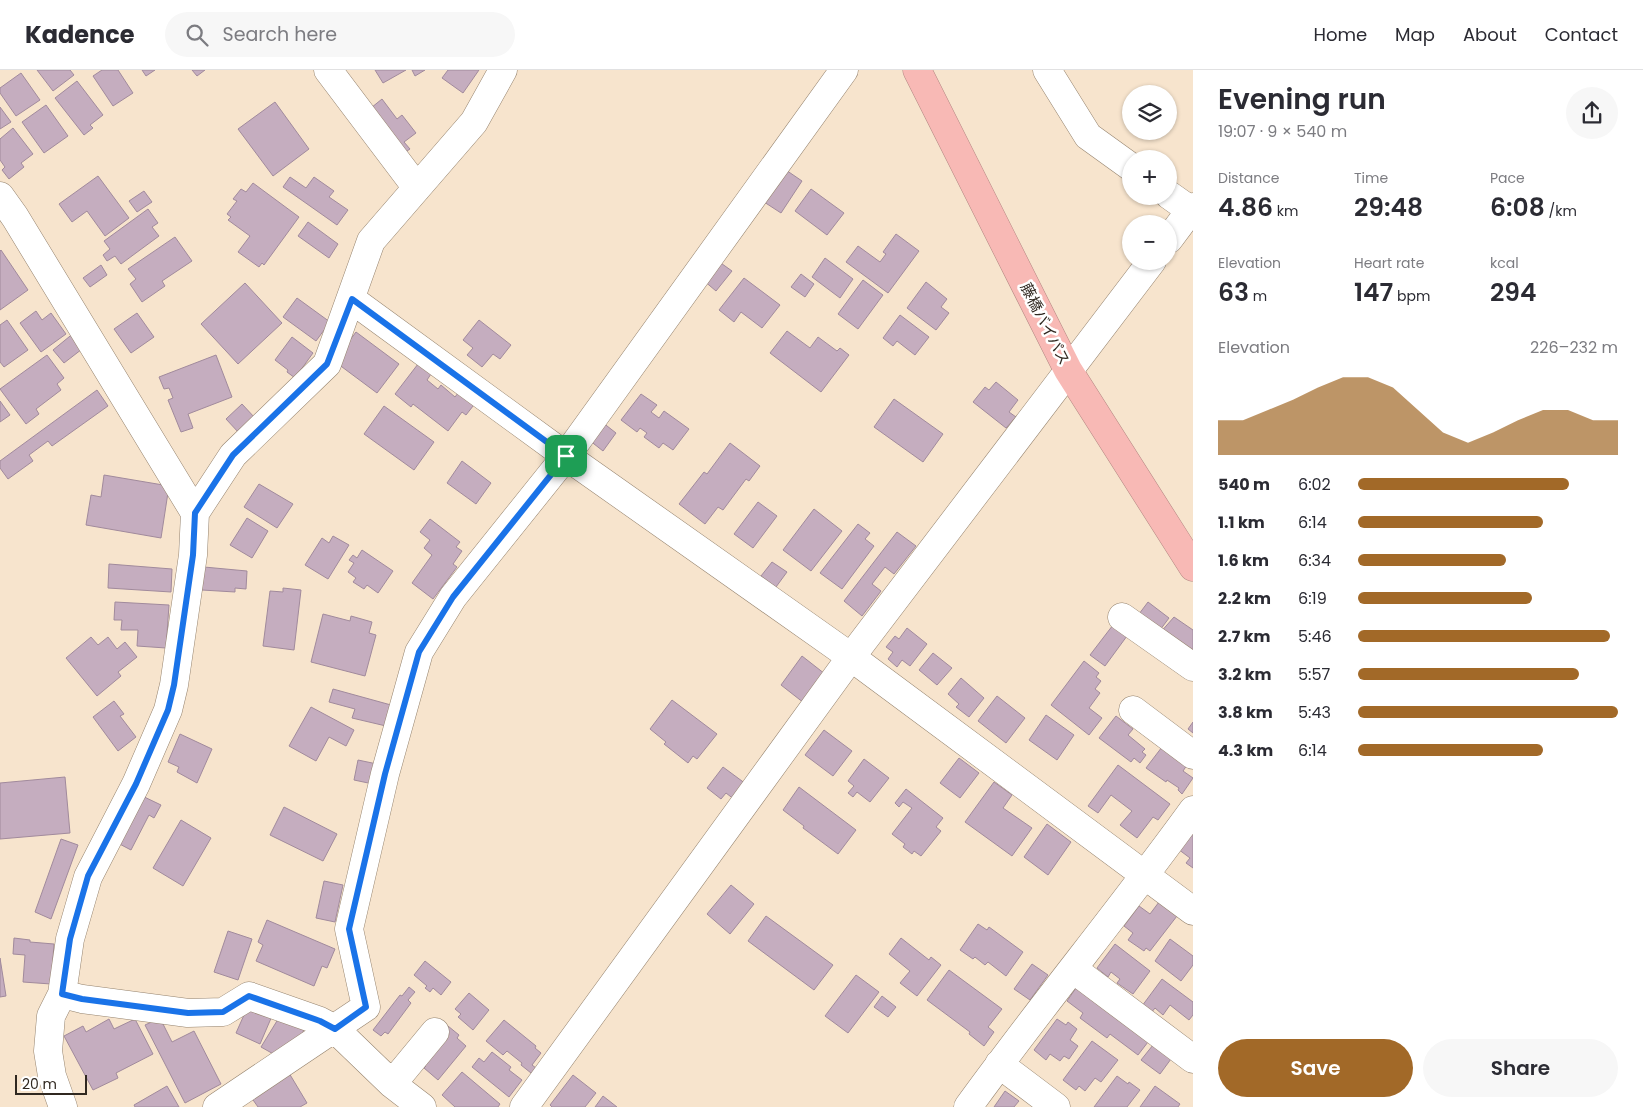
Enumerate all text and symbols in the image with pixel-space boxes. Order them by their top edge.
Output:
search box [165,12,515,57]
text: Kadence [25,18,135,51]
icon: search [183,21,211,49]
text: Search here [223,21,337,48]
text: Home [1313,22,1367,47]
text: Map [1395,22,1435,47]
text: About [1463,22,1517,47]
text: Contact [1545,22,1618,47]
text: Evening run [1218,80,1386,119]
map controls [1122,85,1177,270]
button: layers [1122,85,1177,140]
button: share [1566,87,1618,139]
text: 19:07 · 9 × 540 m [1218,120,1347,143]
button: + [1122,150,1177,205]
text: Distance [1218,168,1279,188]
text: Time [1354,168,1388,188]
text: Pace [1490,168,1525,188]
text: 4.86 [1218,190,1273,225]
text: 29:48 [1354,190,1423,225]
text: 6:08 [1490,190,1545,225]
text: km [1273,201,1298,221]
text: /km [1545,201,1577,221]
button: − [1122,215,1177,270]
text: Elevation [1218,253,1281,273]
text: Heart rate [1354,253,1424,273]
text: kcal [1490,253,1519,273]
text: 63 [1218,275,1249,310]
text: 147 [1354,275,1393,310]
text: 294 [1490,275,1537,310]
street label: 藤橋バイパス [1016,279,1075,369]
text: m [1249,286,1267,306]
text: bpm [1393,286,1430,306]
text: Elevation [1218,336,1290,359]
text: 226–232 m [1530,336,1618,359]
pin [545,435,587,477]
icon: arrive [552,442,580,470]
text: 540 m [1218,473,1270,496]
text: 6:02 [1298,473,1331,496]
text: 1.1 km [1218,511,1265,534]
text: 6:14 [1298,511,1327,534]
text: 1.6 km [1218,549,1269,572]
text: 6:34 [1298,549,1331,572]
text: 2.2 km [1218,587,1271,610]
text: 6:19 [1298,587,1327,610]
text: 2.7 km [1218,625,1270,648]
text: 5:46 [1298,625,1332,648]
text: 3.2 km [1218,663,1272,686]
text: 5:57 [1298,663,1330,686]
text: 3.8 km [1218,701,1273,724]
text: 5:43 [1298,701,1331,724]
text: 4.3 km [1218,739,1273,762]
text: 6:14 [1298,739,1327,762]
button: Save [1218,1039,1413,1097]
button: Share [1423,1039,1618,1097]
scale bar [15,1072,88,1095]
text: 20 m [22,1074,57,1094]

